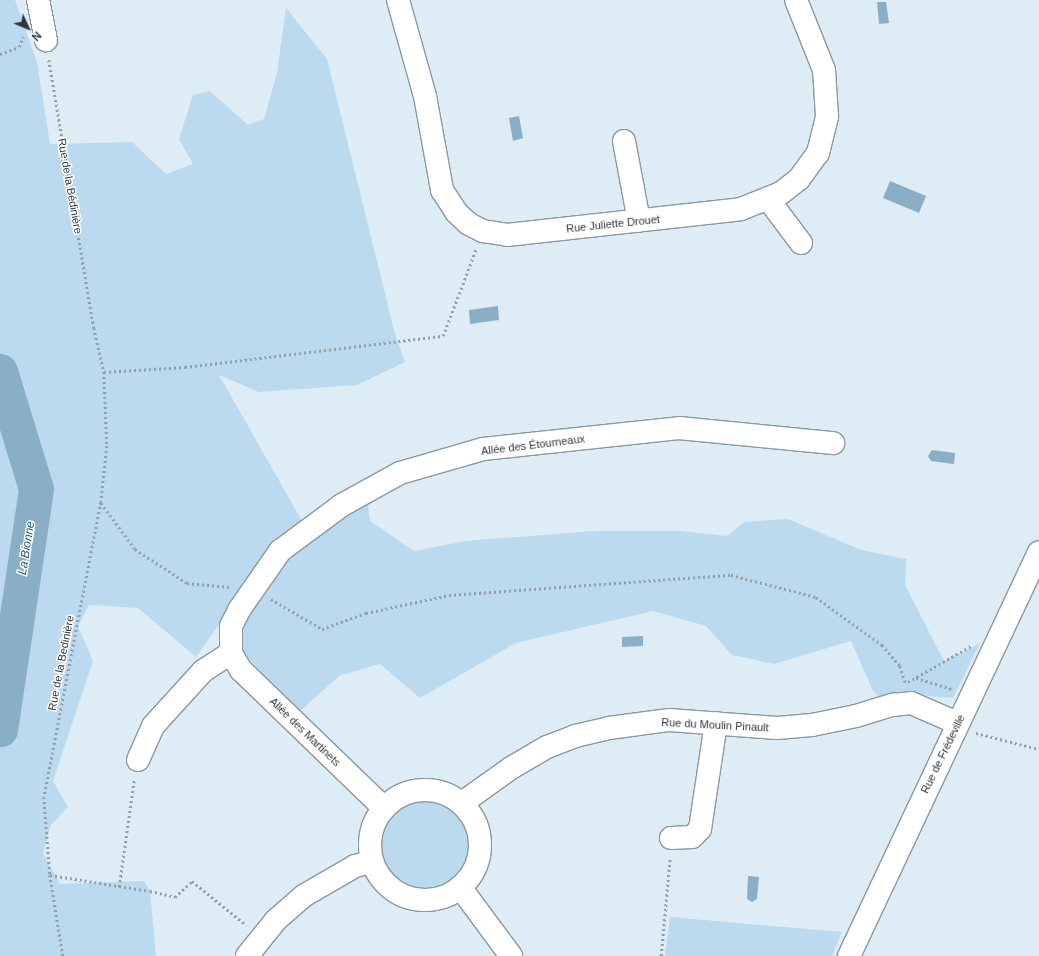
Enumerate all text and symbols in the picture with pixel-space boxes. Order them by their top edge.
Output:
north arrow [8,8,48,48]
text: N [30,29,44,43]
street label: Rue de la Bédinière [55,137,85,235]
street label: Rue Juliette Drouet [565,213,661,235]
street label: Allée des Étourneaux [480,432,586,458]
water label: La Bionne [16,520,38,576]
street label: Rue de la Bedinière [45,614,77,712]
street label: Allée des Martinets [267,695,343,769]
street label: Rue de Frédeville [918,712,968,796]
street label: Rue du Moulin Pinault [661,716,769,734]

